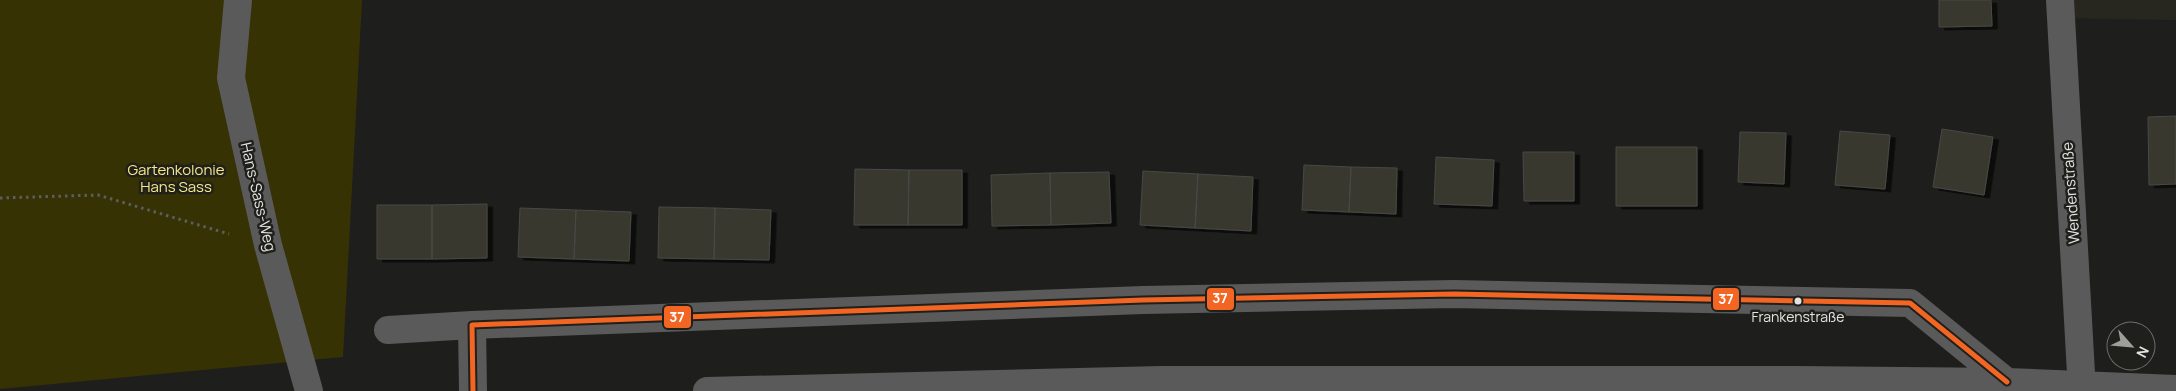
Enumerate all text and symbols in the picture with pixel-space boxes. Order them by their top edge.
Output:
street label: Hans-Sass-Weg [236,140,281,254]
street label: Wendenstraße [2056,141,2085,245]
park label: Gartenkolonie Hans Sass [127,159,225,197]
line badge: 37 [1206,287,1235,311]
line badge: 37 [1712,287,1740,311]
text: 37 [1212,288,1228,307]
text: 37 [1718,289,1734,308]
marker: Frankenstraße [1793,296,1803,306]
line badge: 37 [663,305,692,329]
text: 37 [669,307,685,326]
place label: Frankenstraße [1751,307,1845,326]
north arrow [2106,321,2156,371]
text: N [2132,343,2154,361]

